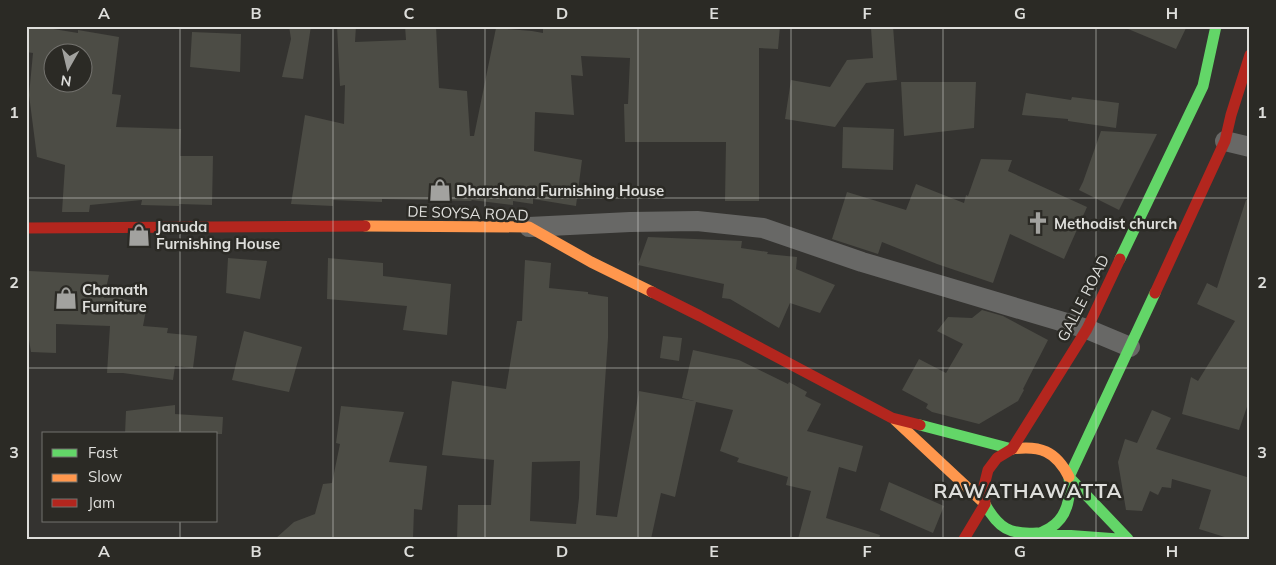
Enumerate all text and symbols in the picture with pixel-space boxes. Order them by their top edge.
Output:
text: A [98,3,110,23]
text: B [250,3,262,23]
text: C [404,3,415,23]
text: D [556,3,568,23]
text: E [709,3,719,23]
text: F [862,3,872,23]
text: G [1014,3,1026,23]
text: H [1166,3,1178,23]
north arrow [42,42,92,92]
text: N [60,71,73,91]
text: 1 [9,102,19,122]
text: 1 [1257,102,1267,122]
shop icon: Dharshana Furnishing House [427,177,453,203]
place label: Dharshana Furnishing House [456,181,664,200]
street label: DE SOYSA ROAD [407,201,529,225]
church icon: Methodist church [1025,210,1051,236]
place label: Methodist church [1054,214,1177,233]
place label: Januda Furnishing House [156,217,280,253]
shop icon: Januda Furnishing House [126,222,152,248]
street label: GALLE ROAD [1053,251,1113,345]
text: 2 [9,272,19,292]
text: 2 [1257,272,1267,292]
place label: Chamath Furniture [82,280,148,316]
shop icon: Chamath Furniture [53,285,79,311]
legend [42,432,218,522]
text: 3 [9,442,19,462]
text: 3 [1257,442,1267,462]
text: Fast [88,443,118,462]
text: Slow [88,467,122,486]
district label: RAWATHAWATTA [933,478,1123,503]
text: Jam [88,493,115,512]
text: A [98,541,110,561]
text: B [250,541,262,561]
text: C [404,541,415,561]
text: D [556,541,568,561]
text: E [709,541,719,561]
text: F [862,541,872,561]
text: G [1014,541,1026,561]
text: H [1166,541,1178,561]

